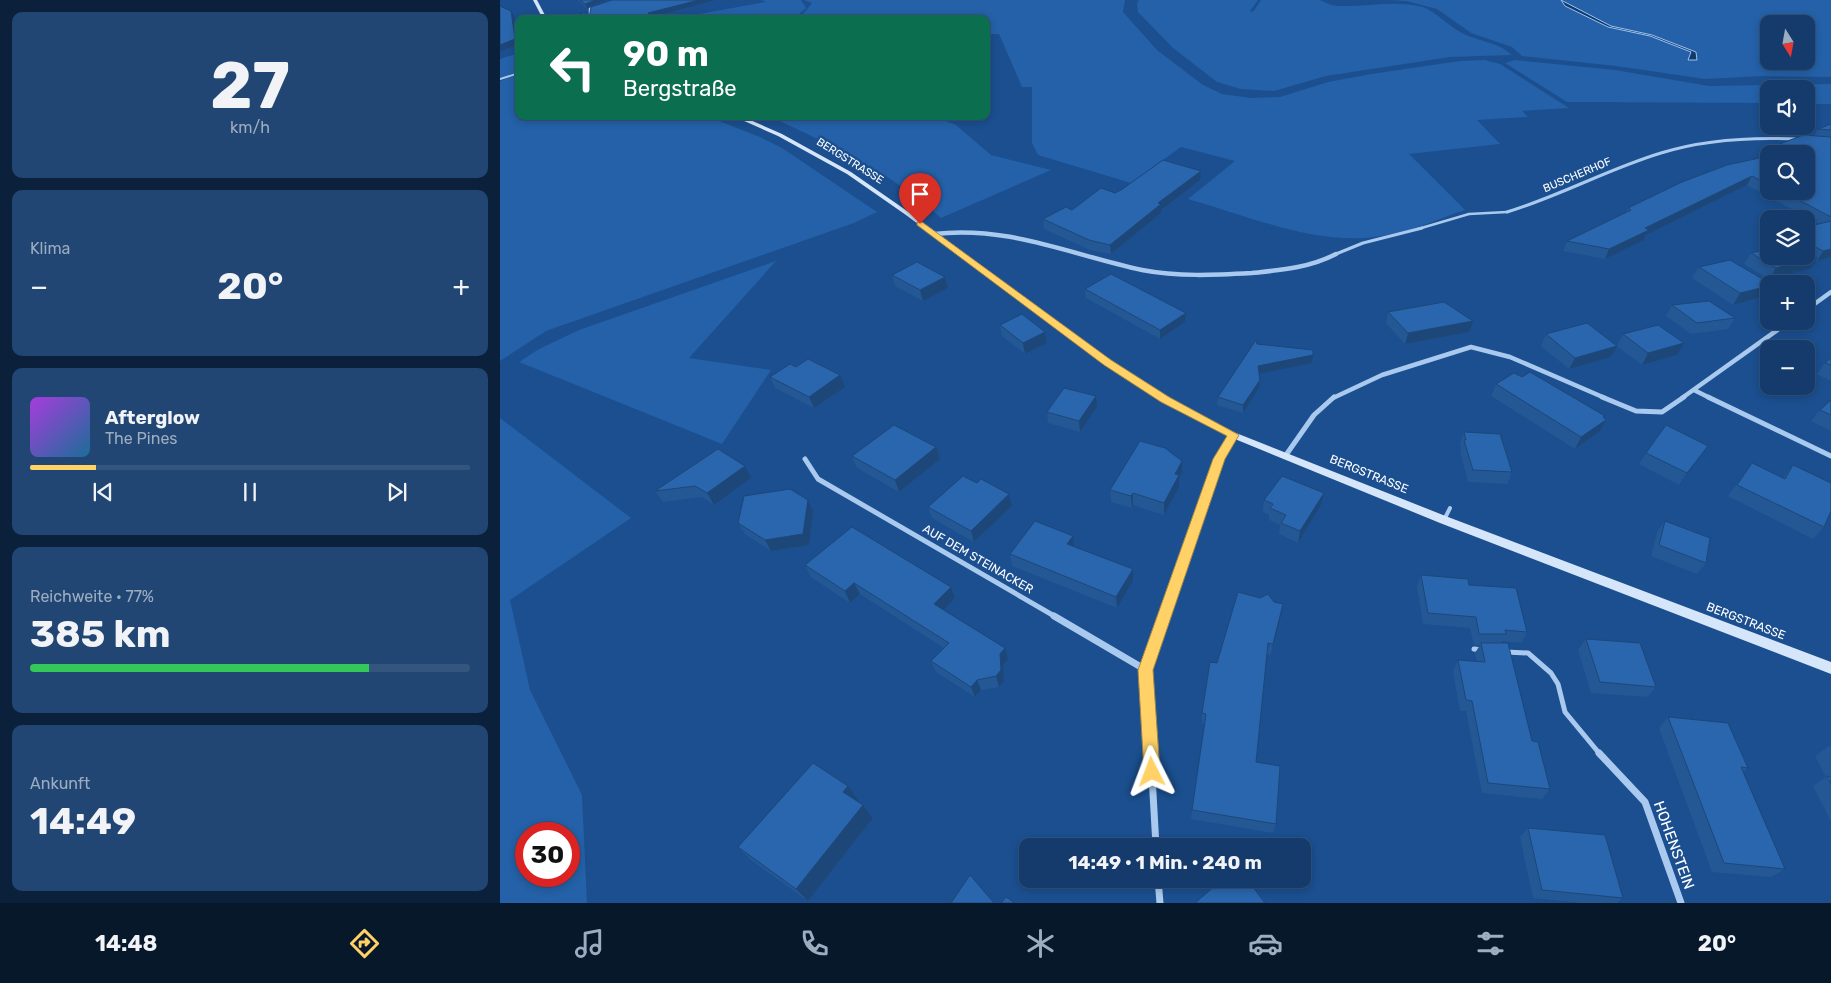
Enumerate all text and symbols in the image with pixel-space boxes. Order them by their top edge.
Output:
north arrow [1760,15,1815,70]
map controls [1760,15,1815,395]
text: 90 m [623,33,709,75]
icon: left [540,35,605,100]
text: 27 [210,47,290,124]
text: Bergstraße [623,75,737,102]
button: sound [1760,80,1815,135]
text: km/h [230,118,270,137]
street label: BERGSTRASSE [814,135,886,187]
button: search [1760,145,1815,200]
street label: BUSCHERHOF [1541,155,1613,195]
pin [899,173,941,224]
icon: arrive [906,180,934,208]
button: layers [1760,210,1815,265]
text: Klima [30,239,70,258]
text: 20° [217,263,283,309]
text: − [30,270,48,303]
text: + [453,270,470,303]
button: + [1760,275,1815,330]
button: − [1760,340,1815,395]
text: Afterglow [105,406,200,429]
text: The Pines [105,429,178,448]
street label: BERGSTRASSE [1328,452,1410,496]
icon: previous [89,478,117,506]
icon: pause [236,478,264,506]
icon: next [383,478,411,506]
street label: AUF DEM STEINACKER [920,522,1036,597]
text: Reichweite · 77% [30,587,154,606]
street label: BERGSTRASSE [1704,599,1788,643]
text: 385 km [30,611,170,657]
position arrow [1125,745,1177,797]
text: Ankunft [30,774,90,793]
text: 14:49 [30,798,136,844]
street label: HOHENSTEIN [1650,798,1698,892]
speed limit sign: 30 [515,822,580,887]
text: 14:49 · 1 Min. · 240 m [1068,851,1262,874]
icon: directions [347,926,382,961]
icon: music [572,926,607,961]
icon: phone [797,926,832,961]
icon: climate [1023,926,1058,961]
icon: car [1248,926,1283,961]
icon: filters [1473,926,1508,961]
text: 14:48 [95,930,157,957]
text: 20° [1698,930,1736,957]

